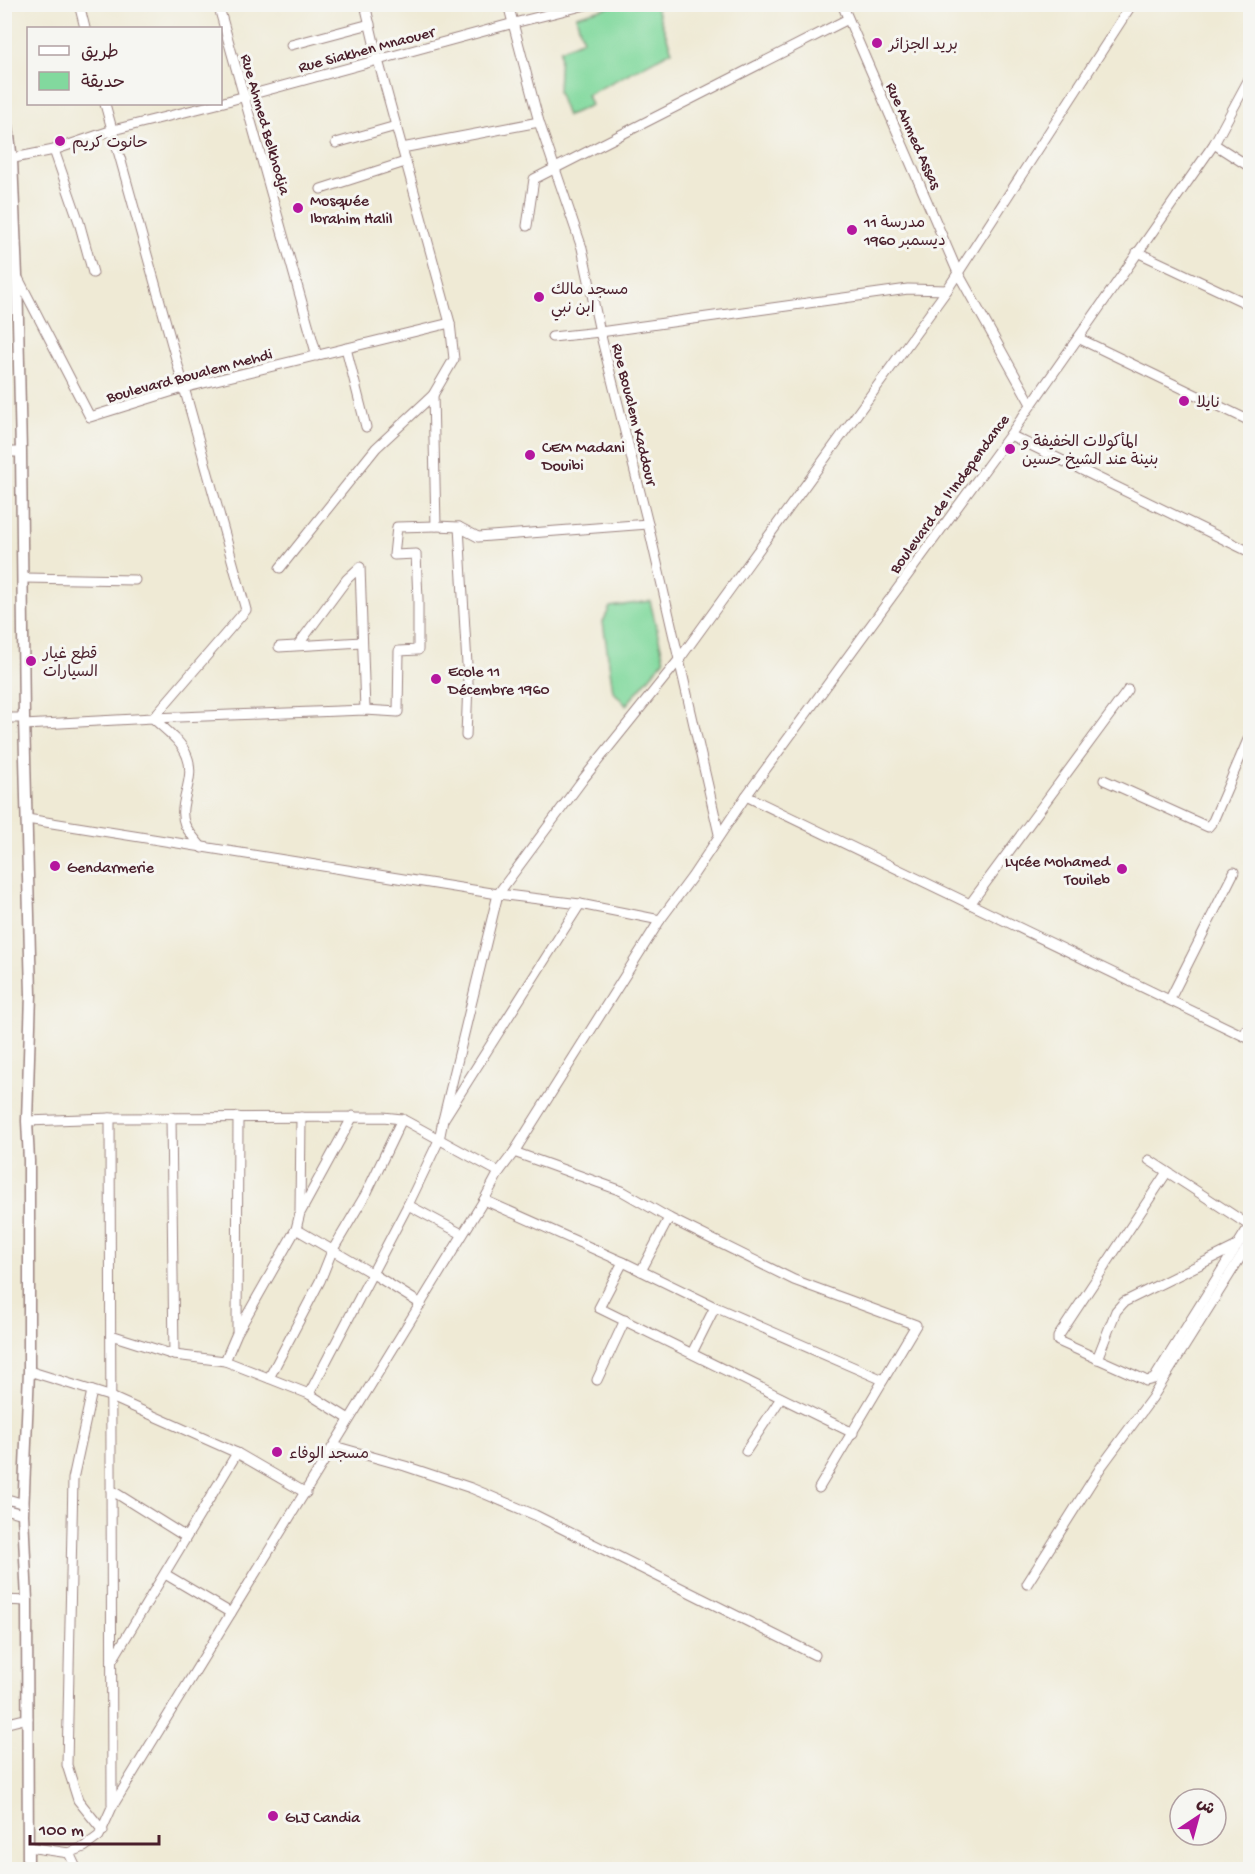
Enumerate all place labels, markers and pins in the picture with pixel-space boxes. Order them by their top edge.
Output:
marker: بريد الجزائر [870,36,884,50]
place label: بريد الجزائر [887,37,958,56]
marker: حانوت كريم [53,134,67,148]
place label: حانوت كريم [72,135,148,154]
place label: Mosquée Ibrahim Halil [310,193,393,230]
marker: Mosquée Ibrahim Halil [291,201,305,215]
place label: مدرسة 11 ديسمبر 1960 [863,214,946,252]
marker: مدرسة 11 ديسمبر 1960 [845,223,859,237]
place label: مسجد مالك ابن نبي [551,282,628,321]
marker: مسجد مالك ابن نبي [532,290,546,304]
marker: نايلا [1177,394,1191,408]
place label: نايلا [1196,395,1220,414]
place label: المأكولات الخفيفة و بنينة عند الشيخ حسين [1020,432,1158,471]
place label: CEM Madani Douibi [541,440,625,477]
marker: المأكولات الخفيفة و بنينة عند الشيخ حسين [1003,442,1017,456]
marker: CEM Madani Douibi [523,448,537,462]
place label: قطع غيار السيارات [41,646,98,683]
marker: قطع غيار السيارات [24,654,38,668]
place label: Ecole 11 Décembre 1960 [447,664,550,701]
marker: Ecole 11 Décembre 1960 [429,672,443,686]
place label: Lycée Mohamed Touileb [1005,854,1112,891]
marker: Gendarmerie [48,859,62,873]
place label: Gendarmerie [67,860,155,879]
marker: Lycée Mohamed Touileb [1115,862,1129,876]
marker: مسجد الوفاء [270,1445,284,1459]
place label: مسجد الوفاء [289,1446,369,1465]
marker: GLJ Candia [266,1809,280,1823]
place label: GLJ Candia [285,1810,361,1829]

